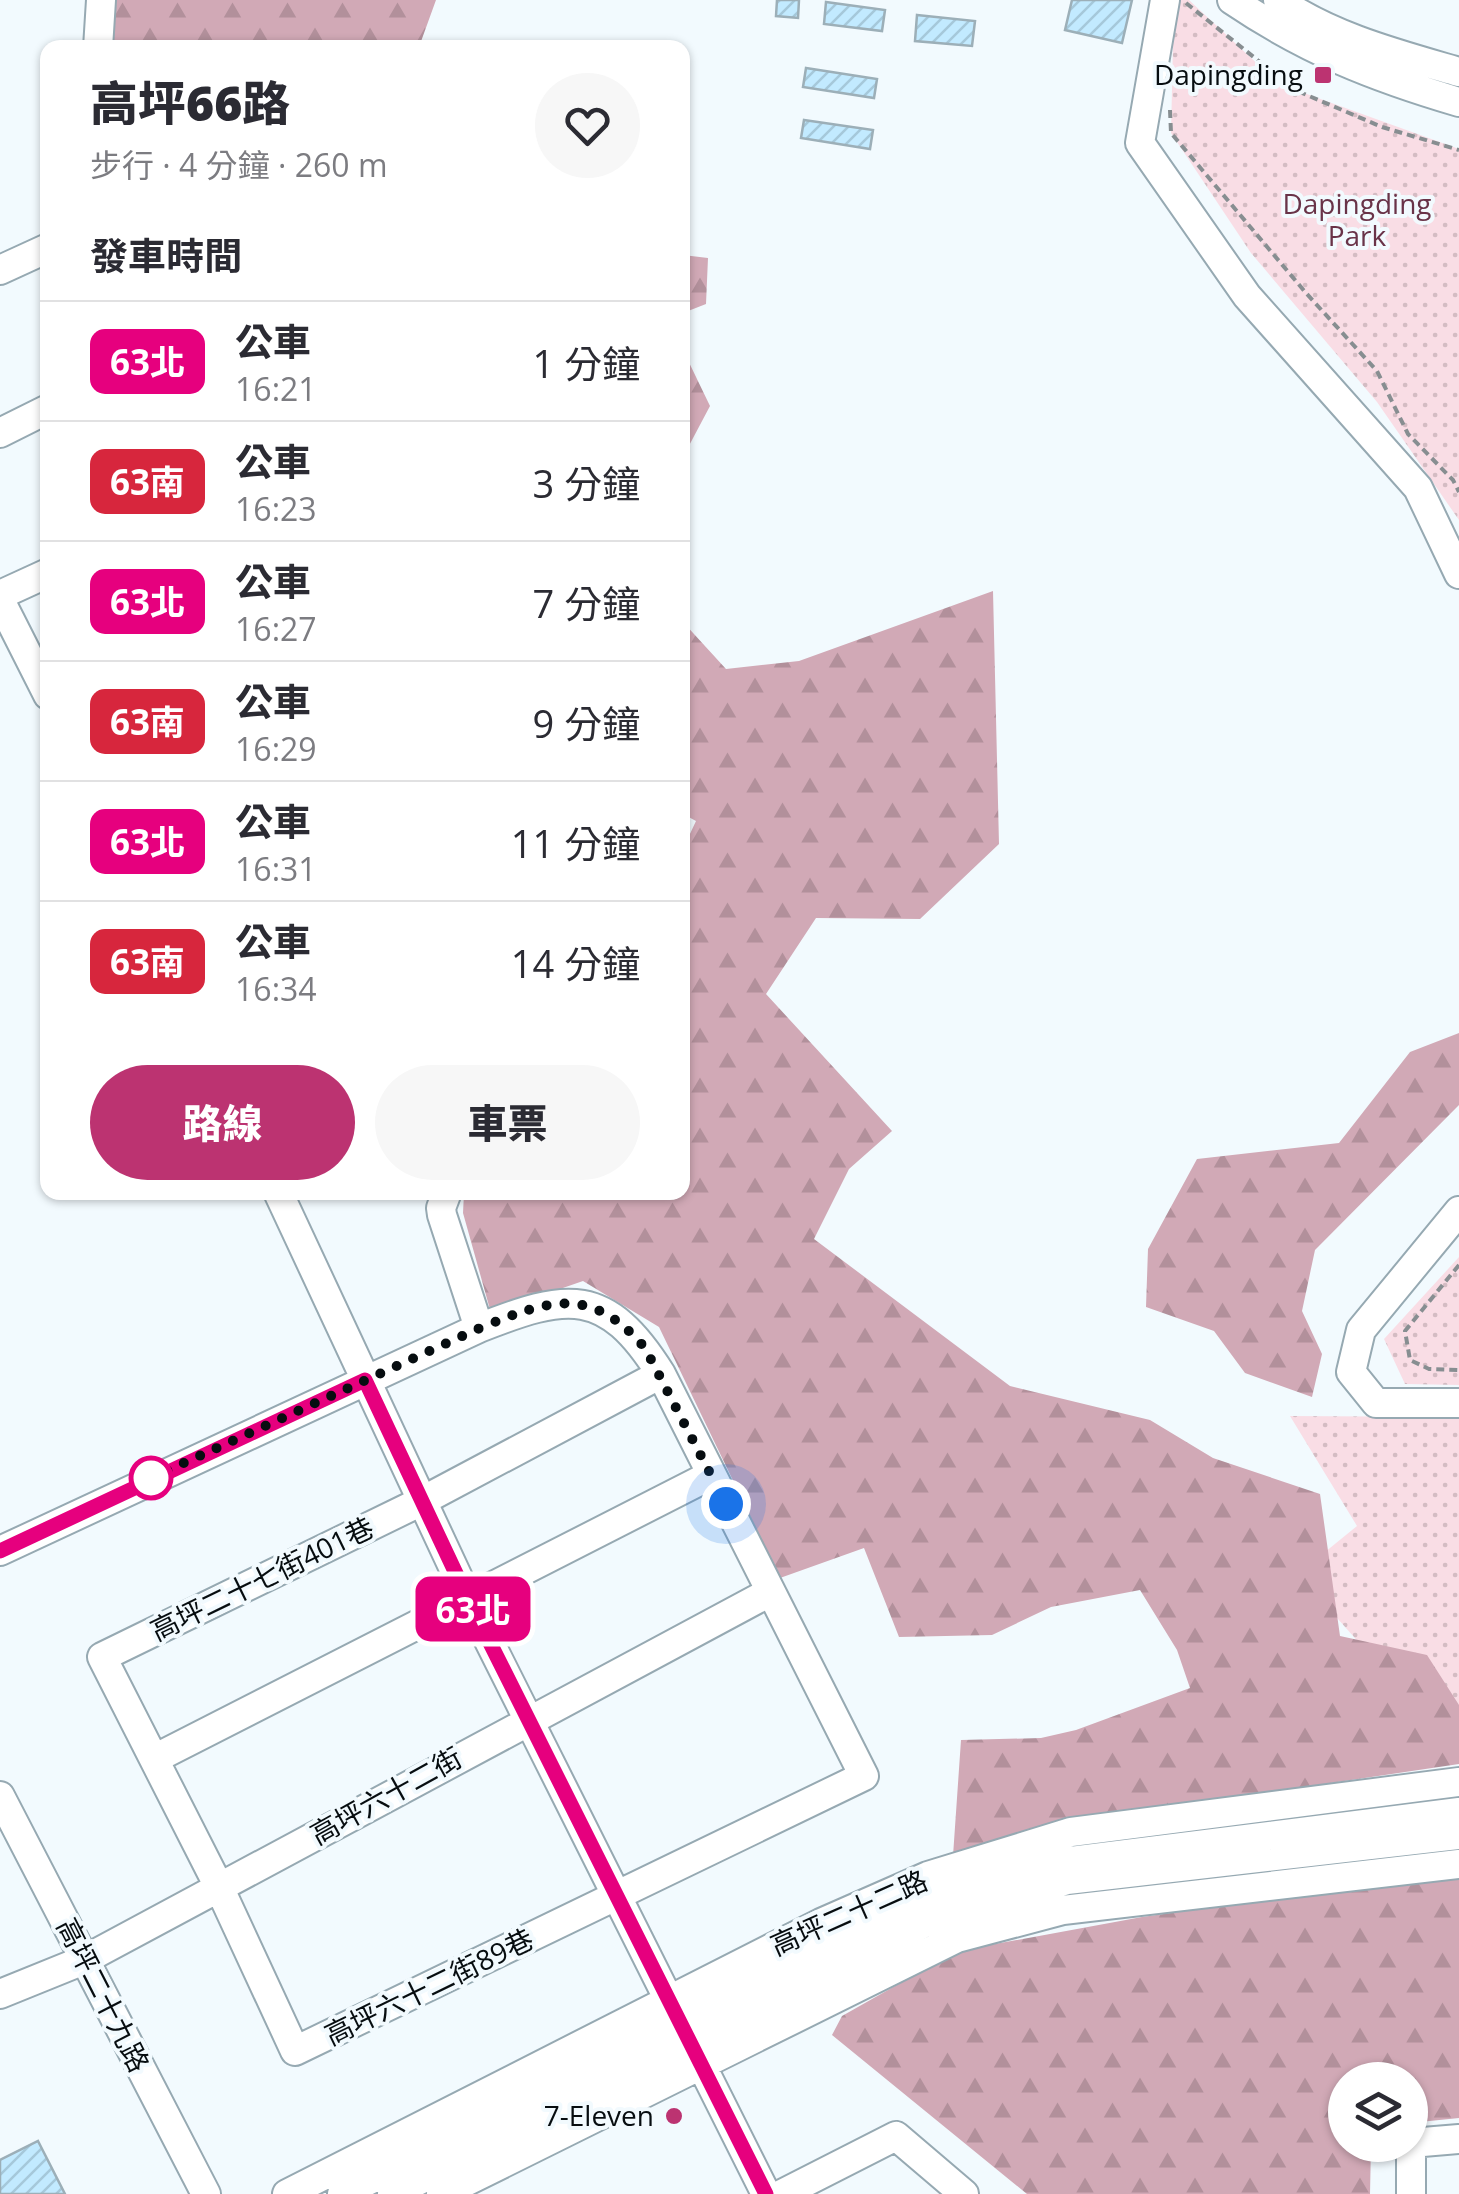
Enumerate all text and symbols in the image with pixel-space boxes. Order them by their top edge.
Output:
place label: Dapingding [1154,55,1303,93]
marker: Dapingding [1312,64,1334,86]
text: 高坪66路 [90,70,290,135]
button: heart [535,73,640,178]
text: 步行 · 4 分鐘 · 260 m [90,143,388,186]
park label: Dapingding Park [1282,184,1432,254]
text: 發車時間 [90,229,242,281]
text: 公車 [235,315,311,367]
text: 1 分鐘 [532,337,640,389]
text: 63北 [110,338,185,385]
text: 16:21 [235,367,317,410]
text: 公車 [235,435,311,487]
text: 3 分鐘 [532,457,640,509]
text: 63南 [110,458,185,505]
text: 16:23 [235,487,317,530]
text: 公車 [235,555,311,607]
text: 7 分鐘 [532,577,640,629]
text: 63北 [110,578,185,625]
text: 16:27 [235,607,317,650]
text: 公車 [235,675,311,727]
text: 9 分鐘 [532,697,640,749]
text: 63南 [110,698,185,745]
text: 16:29 [235,727,317,770]
text: 公車 [235,795,311,847]
text: 11 分鐘 [511,817,640,869]
text: 63北 [110,818,185,865]
text: 16:31 [235,847,317,890]
text: 公車 [235,915,311,967]
text: 14 分鐘 [511,937,640,989]
text: 63南 [110,938,185,985]
text: 16:34 [235,967,317,1010]
button: 路線 [90,1065,355,1180]
button: 車票 [375,1065,640,1180]
unlabelled marker [130,1457,172,1499]
your location [701,1479,751,1529]
street label: 高坪二十七街401巷 [144,1508,380,1649]
line badge: 63北 [416,1576,530,1642]
text: 63北 [435,1586,511,1633]
street label: 高坪六十二街 [303,1738,468,1852]
street label: 高坪二十二路 [764,1861,933,1964]
street label: 高坪二十九路 [49,1911,159,2078]
street label: 高坪六十二街89巷 [318,1919,539,2053]
map controls [1328,2062,1428,2162]
button: layers [1328,2062,1428,2162]
place label: 7-Eleven [544,2096,654,2134]
marker: 7-Eleven [663,2105,685,2127]

